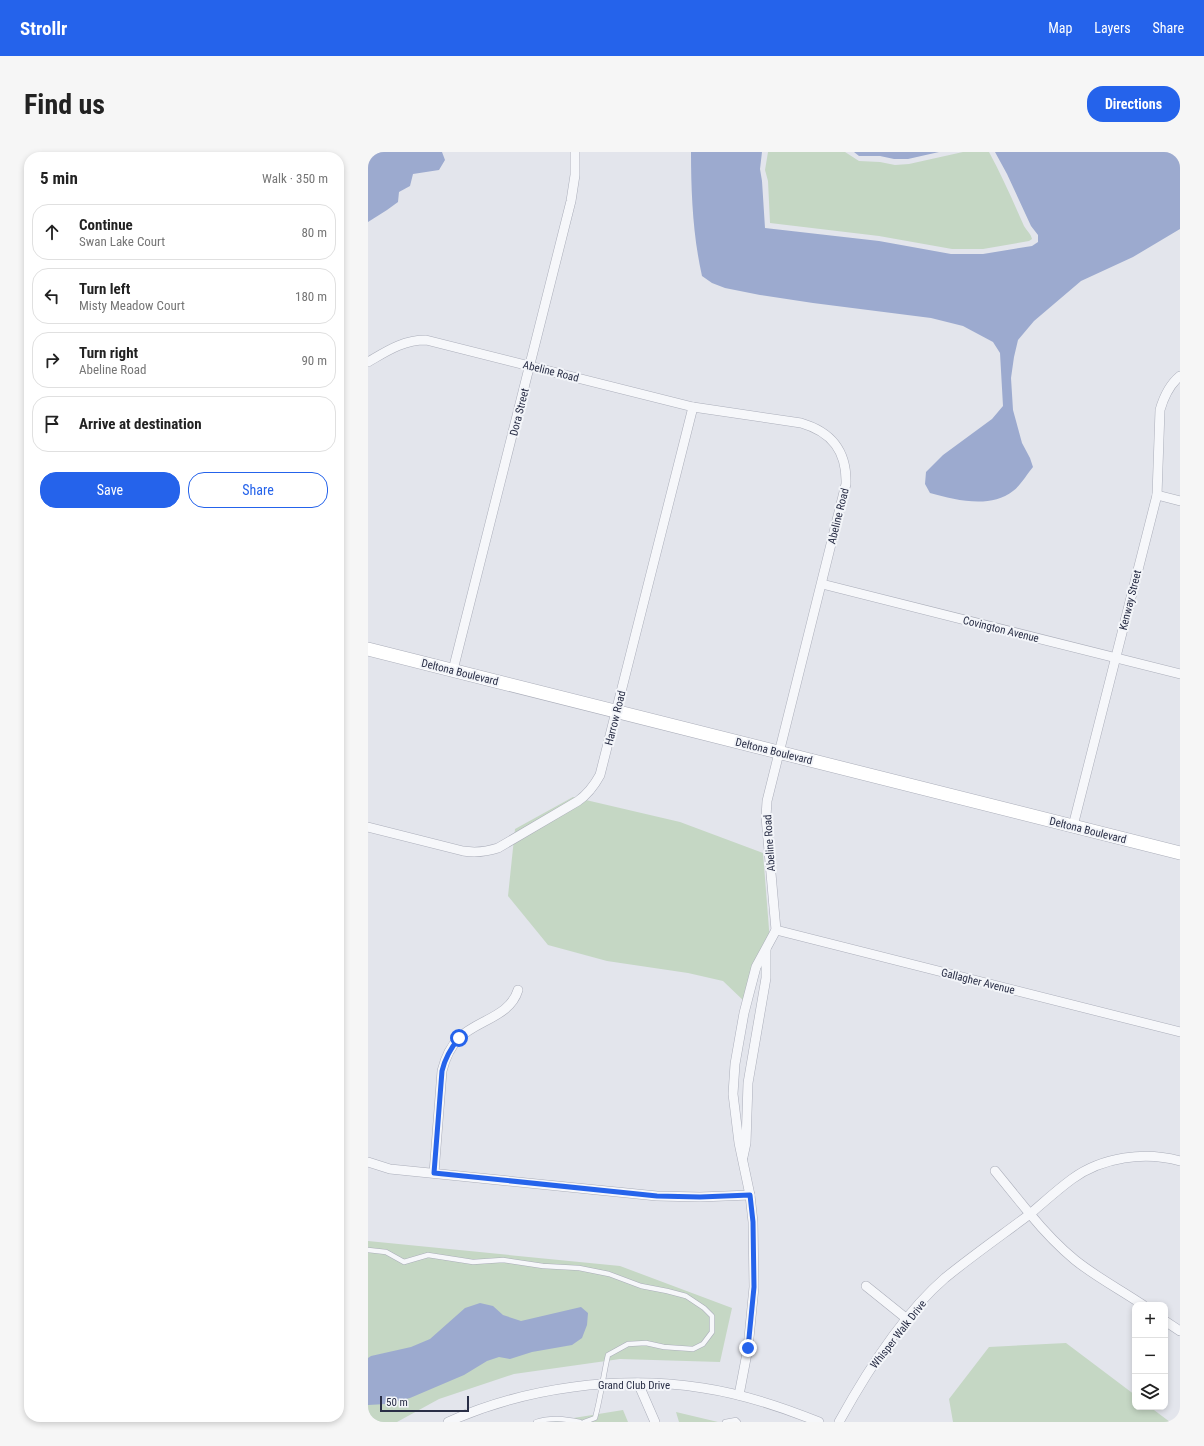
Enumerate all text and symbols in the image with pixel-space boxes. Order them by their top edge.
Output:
text: Strollr [20,17,67,40]
text: Map [1048,20,1072,36]
text: Layers [1094,20,1131,36]
text: Share [1153,20,1184,36]
button: Directions [1087,86,1180,122]
text: Find us [24,88,105,121]
text: 5 min [40,168,78,188]
text: Walk · 350 m [262,171,328,186]
text: Continue [79,216,133,234]
icon: ahead [41,221,63,243]
text: 80 m [301,225,327,240]
text: Swan Lake Court [79,234,165,249]
text: Turn left [79,280,130,298]
icon: left [41,285,63,307]
text: 180 m [295,289,327,304]
text: Misty Meadow Court [79,298,185,313]
text: Turn right [79,344,138,362]
icon: right [41,349,63,371]
text: 90 m [301,353,327,368]
street label: Abeline Road [522,358,580,385]
text: Abeline Road [79,362,146,377]
street label: Dora Street [507,387,532,437]
icon: arrive [41,413,63,435]
text: Arrive at destination [79,415,202,433]
button: Save [40,472,180,508]
button: Share [188,472,328,508]
street label: Abeline Road [825,487,852,545]
street label: Kenway Street [1117,569,1144,632]
street label: Covington Avenue [962,614,1040,645]
street label: Deltona Boulevard [420,657,500,688]
street label: Harrow Road [602,689,629,747]
street label: Deltona Boulevard [734,736,814,767]
street label: Abeline Road [761,814,778,872]
street label: Deltona Boulevard [1048,815,1128,846]
street label: Gallagher Avenue [940,966,1016,997]
route start [450,1029,468,1047]
street label: Whisper Walk Drive [868,1298,929,1371]
map controls [1132,1302,1168,1410]
button: + [1132,1302,1168,1338]
button: − [1132,1338,1168,1374]
route end [739,1339,757,1357]
button: layers [1132,1374,1168,1410]
street label: Grand Club Drive [598,1379,670,1392]
scale bar [380,1394,469,1413]
text: 50 m [386,1396,408,1409]

